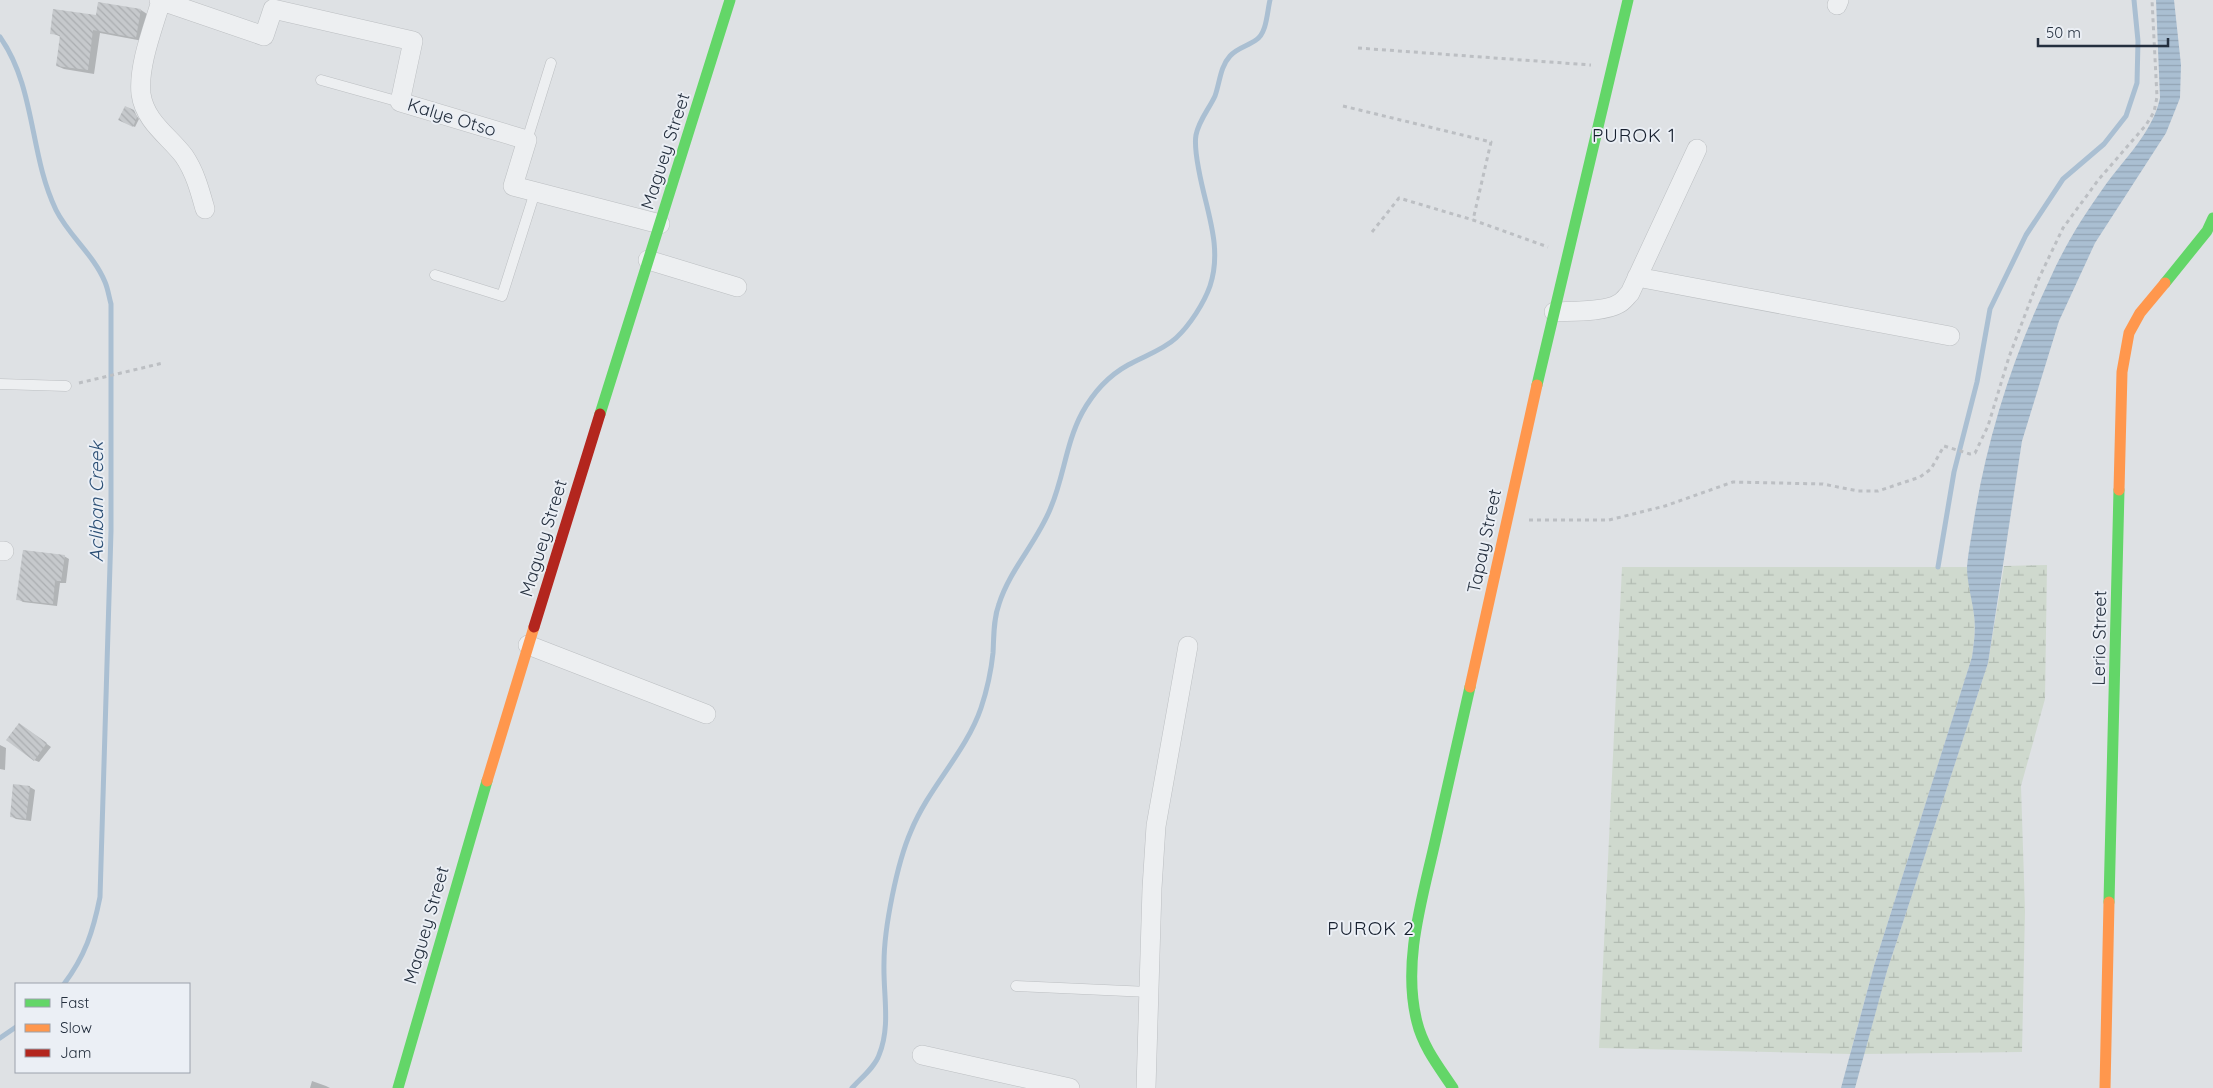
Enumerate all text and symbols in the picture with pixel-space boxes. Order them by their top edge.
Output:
scale bar [2038,15,2168,47]
text: 50 m [2046,23,2081,42]
street label: Maguey Street [635,90,695,212]
street label: Kalye Otso [405,93,499,141]
district label: PUROK 1 [1592,123,1676,147]
water label: Acliban Creek [84,440,108,562]
street label: Maguey Street [514,477,572,599]
street label: Tapay Street [1462,487,1506,595]
street label: Lerio Street [2087,590,2111,686]
street label: Maguey Street [398,863,454,987]
district label: PUROK 2 [1327,916,1415,940]
legend [15,983,190,1073]
text: Fast [60,993,89,1012]
text: Slow [60,1018,92,1037]
text: Jam [60,1043,91,1062]

